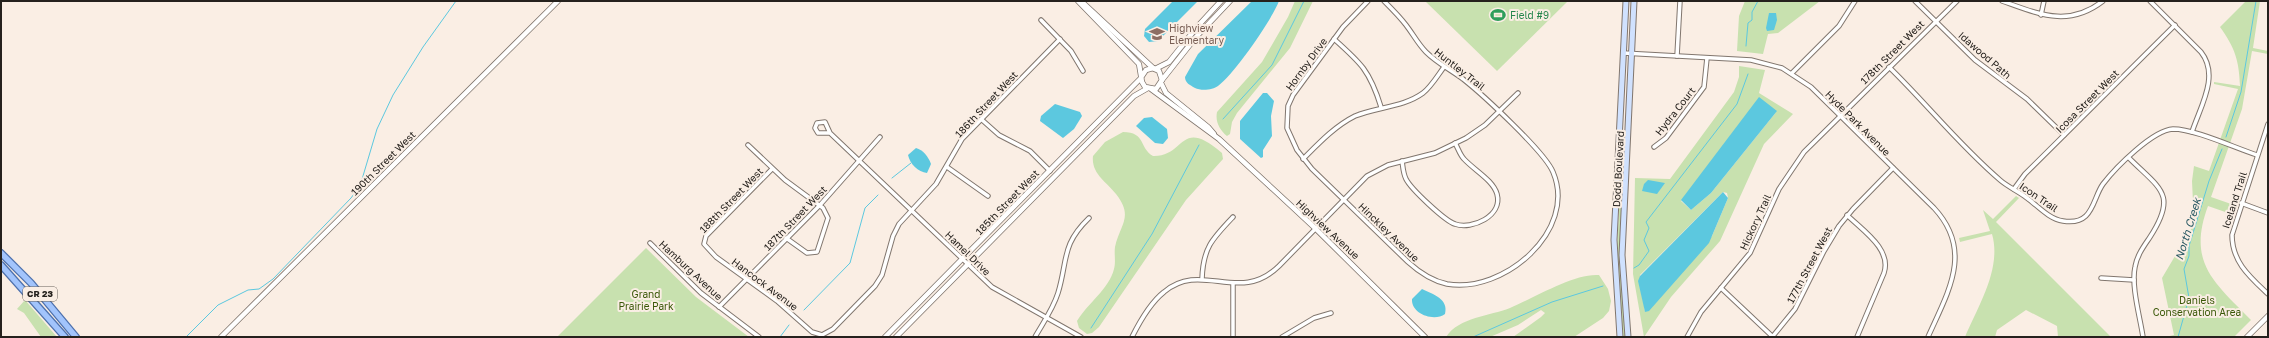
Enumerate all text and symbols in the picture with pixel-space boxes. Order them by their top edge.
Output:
sports icon: Field #9 [1489,6,1507,24]
place label: Field #9 [1510,9,1549,21]
street label: 178th Street West [1858,18,1926,86]
place label: Highview Elementary [1169,22,1225,46]
school or university icon: Highview Elementary [1148,25,1166,43]
street label: Idawood Path [1956,29,2014,81]
street label: Hornby Drive [1283,35,1329,93]
street label: Huntley Trail [1432,45,1488,93]
street label: Icosa Street West [2053,67,2121,135]
street label: 186th Street West [952,68,1020,140]
street label: Hydra Court [1652,84,1698,138]
street label: Hyde Park Avenue [1823,88,1893,158]
street label: 190th Street West [348,128,418,198]
street label: Dodd Boulevard [1610,131,1626,207]
street label: 188th Street West [697,165,765,235]
street label: 185th Street West [973,167,1041,237]
street label: Iceland Trail [2219,170,2249,230]
street label: Icon Trail [2017,180,2061,214]
street label: 187th Street West [761,183,829,253]
street label: Hickory Trail [1737,192,1773,252]
water label: North Creek [2172,195,2204,261]
street label: Highview Avenue [1294,197,1362,262]
street label: Hinckley Avenue [1356,200,1422,264]
street label: 177th Street West [1784,225,1834,305]
street label: Hamel Drive [943,228,993,278]
street label: Hamburg Avenue [657,238,725,302]
street label: Hancock Avenue [730,255,801,313]
road number: CR 23 [23,287,57,301]
park label: Grand Prairie Park [618,288,674,312]
park label: Daniels Conservation Area [2153,294,2241,318]

